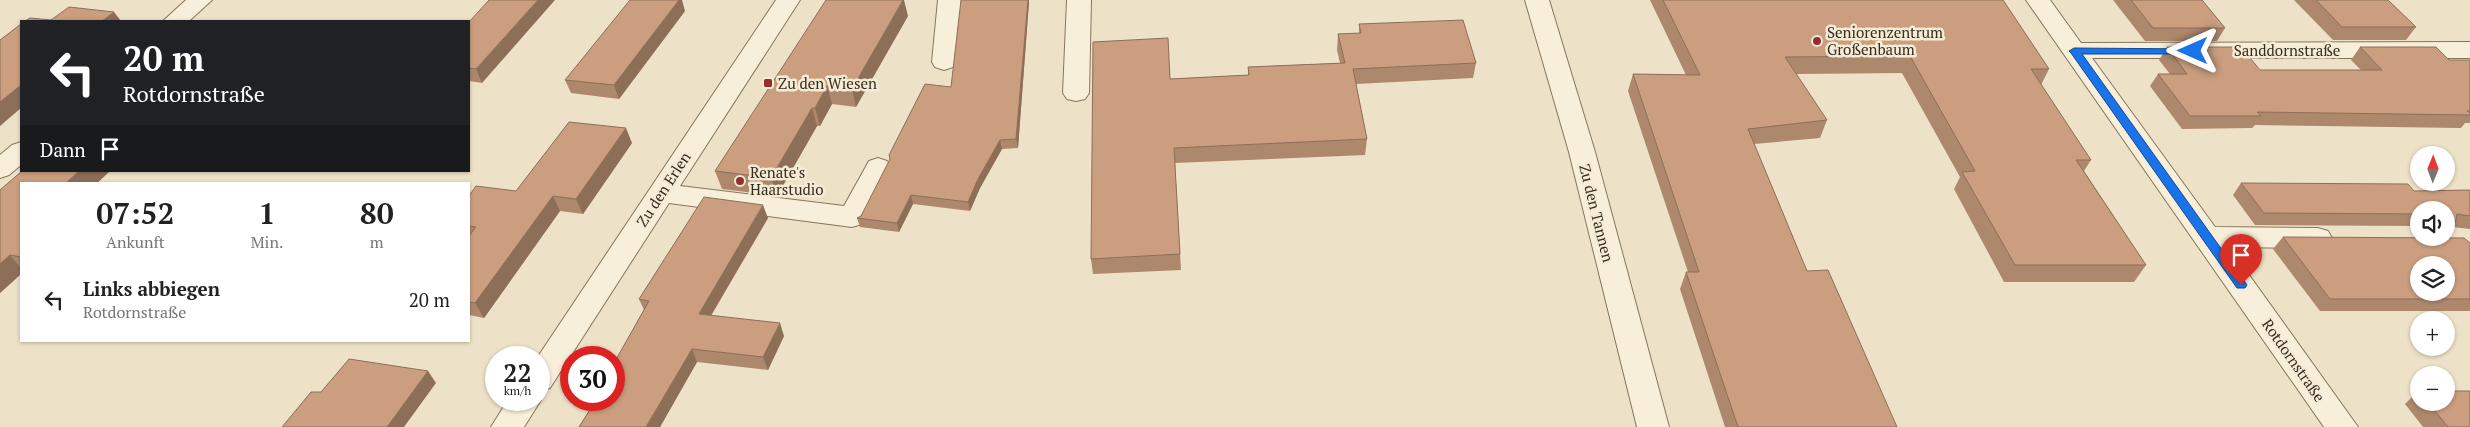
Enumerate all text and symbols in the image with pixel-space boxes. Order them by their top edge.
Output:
place label: Seniorenzentrum Großenbaum [1827,22,1943,59]
position arrow [2166,24,2218,76]
text: 20 m [123,35,204,81]
marker: Seniorenzentrum Großenbaum [1811,35,1823,47]
icon: left [40,40,105,105]
street label: Sanddornstraße [2234,40,2340,60]
place label: Zu den Wiesen [778,73,877,93]
marker: Zu den Wiesen [762,77,774,89]
text: Rotdornstraße [123,79,265,108]
icon: arrive [96,135,124,163]
text: Dann [40,137,86,162]
north arrow [2410,146,2455,191]
map controls [2410,146,2455,411]
street label: Zu den Erlen [631,148,695,230]
place label: Renate's Haarstudio [750,162,824,199]
street label: Zu den Tannen [1575,162,1619,264]
marker: Renate's Haarstudio [734,175,746,187]
text: 07:52 [96,193,174,233]
text: 1 [259,193,276,233]
text: 80 [360,193,394,233]
button: sound [2410,201,2455,246]
text: Ankunft [106,231,165,253]
text: Min. [251,231,283,253]
text: m [370,231,384,253]
pin [2220,234,2262,285]
icon: arrive [2227,241,2255,269]
button: layers [2410,256,2455,301]
text: Links abbiegen [83,276,220,301]
icon: left [40,286,68,314]
text: 20 m [409,287,450,312]
text: Rotdornstraße [83,301,186,323]
button: + [2410,311,2455,356]
street label: Rotdornstraße [2258,315,2330,405]
speed limit sign: 30 [560,346,625,411]
text: 22 [503,356,532,389]
button: − [2410,366,2455,411]
text: km/h [504,383,531,398]

